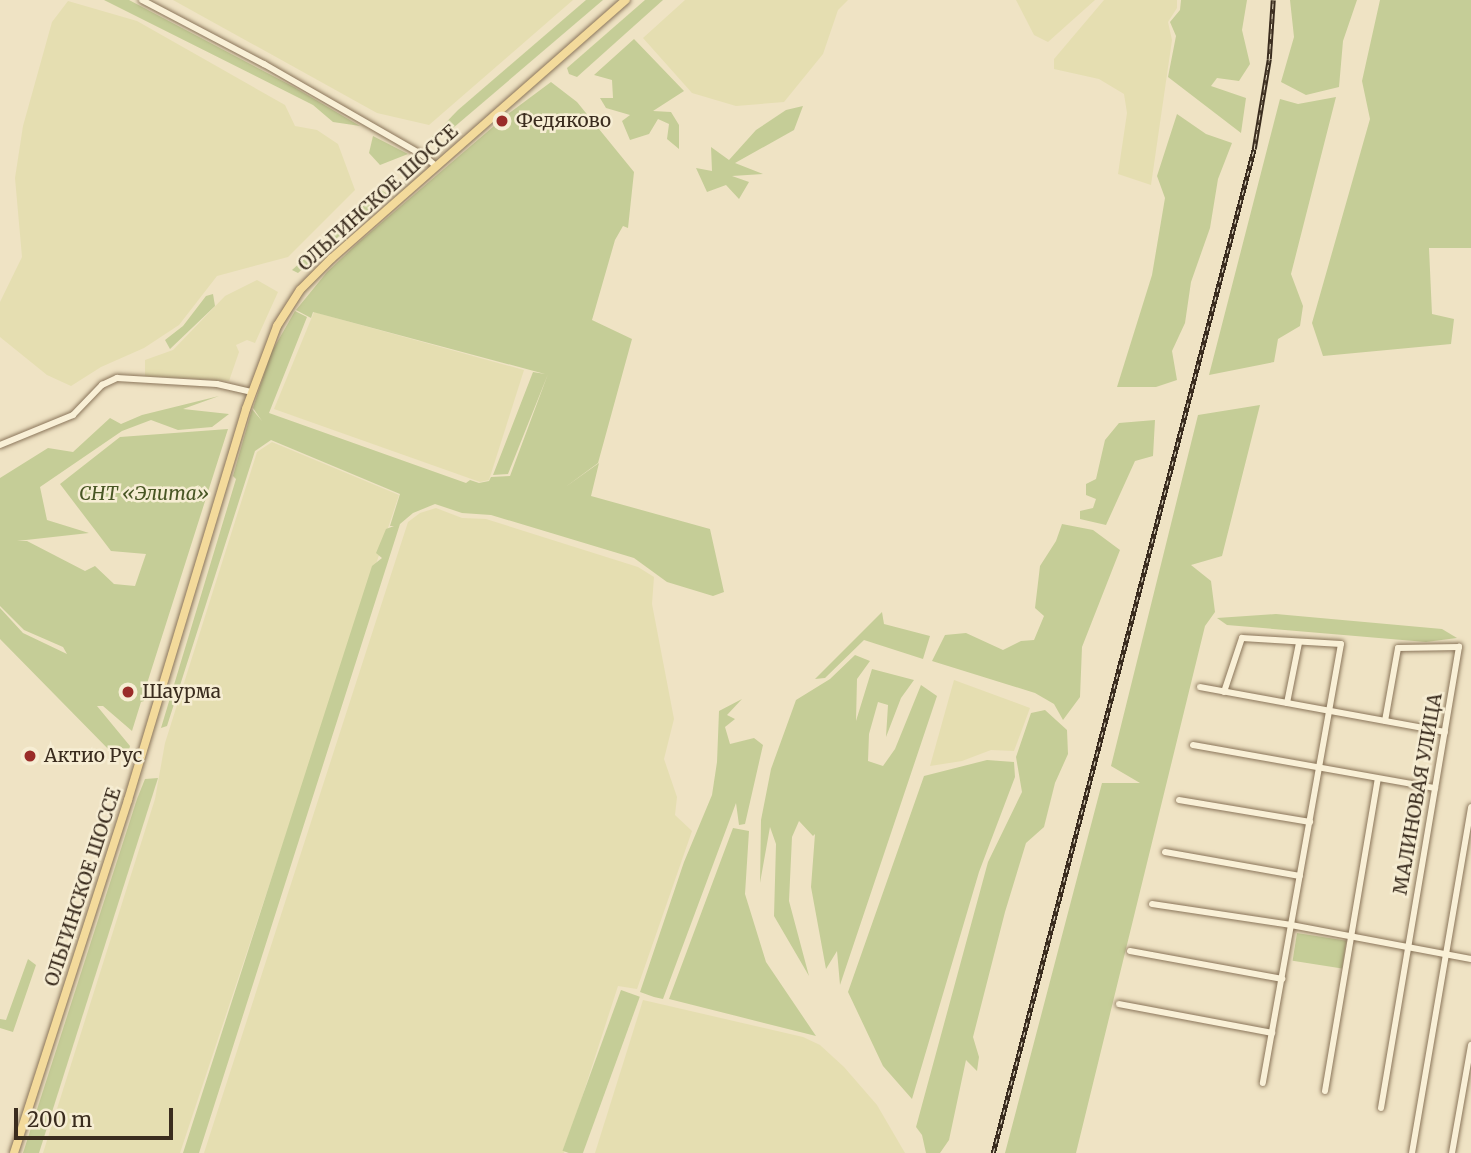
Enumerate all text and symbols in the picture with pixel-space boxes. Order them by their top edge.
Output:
place label: Федяково [516,110,611,132]
marker: Федяково [494,113,510,129]
street label: ОЛЬГИНСКОЕ ШОССЕ [293,120,463,276]
park label: СНТ «Элита» [79,483,209,505]
place label: Шаурма [142,681,221,703]
marker: Шаурма [120,684,136,700]
street label: МАЛИНОВАЯ УЛИЦА [1389,691,1447,897]
place label: Актио Рус [44,745,142,767]
marker: Актио Рус [22,748,38,764]
street label: ОЛЬГИНСКОЕ ШОССЕ [40,785,126,989]
scale bar [18,1094,177,1138]
text: 200 m [27,1106,92,1133]

